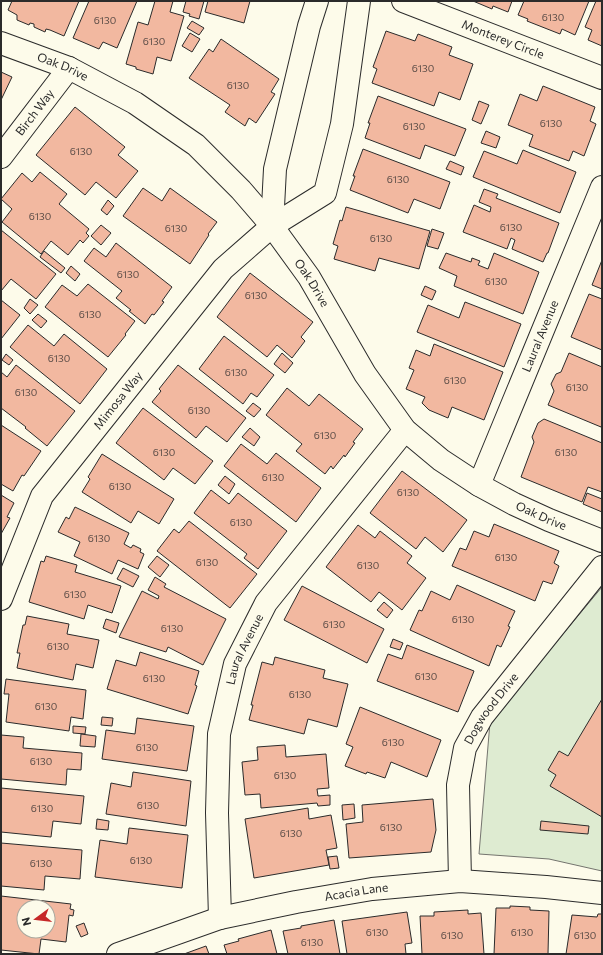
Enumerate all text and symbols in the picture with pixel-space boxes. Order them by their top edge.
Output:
house number: 6130 [542,11,564,23]
house number: 6130 [94,14,116,26]
street label: Monterey Circle [460,16,546,61]
house number: 6130 [143,35,165,47]
street label: Oak Drive [36,49,91,83]
house number: 6130 [412,62,434,74]
house number: 6130 [227,79,249,91]
street label: Birch Way [12,86,56,138]
house number: 6130 [540,117,562,129]
house number: 6130 [403,120,425,132]
house number: 6130 [70,145,92,157]
house number: 6130 [387,173,409,185]
house number: 6130 [29,210,51,222]
house number: 6130 [500,221,522,233]
house number: 6130 [165,222,187,234]
house number: 6130 [370,232,392,244]
street label: Oak Drive [292,256,333,309]
house number: 6130 [117,268,139,280]
house number: 6130 [485,275,507,287]
house number: 6130 [245,289,267,301]
street label: Laural Avenue [518,298,561,374]
house number: 6130 [79,308,101,320]
house number: 6130 [48,352,70,364]
house number: 6130 [225,366,247,378]
street label: Mimosa Way [90,368,145,432]
house number: 6130 [444,374,466,386]
house number: 6130 [566,381,588,393]
house number: 6130 [15,386,37,398]
house number: 6130 [188,404,210,416]
house number: 6130 [314,429,336,441]
house number: 6130 [153,446,175,458]
house number: 6130 [555,446,577,458]
house number: 6130 [262,471,284,483]
house number: 6130 [109,480,131,492]
house number: 6130 [397,486,419,498]
street label: Oak Drive [514,498,569,532]
house number: 6130 [230,516,252,528]
house number: 6130 [88,532,110,544]
house number: 6130 [495,551,517,563]
house number: 6130 [196,556,218,568]
house number: 6130 [357,559,379,571]
house number: 6130 [64,588,86,600]
street label: Laural Avenue [223,611,265,686]
house number: 6130 [452,613,474,625]
house number: 6130 [323,618,345,630]
house number: 6130 [161,622,183,634]
house number: 6130 [47,640,69,652]
house number: 6130 [415,670,437,682]
street label: Dogwood Drive [460,670,521,746]
house number: 6130 [143,672,165,684]
house number: 6130 [289,688,311,700]
house number: 6130 [35,700,57,712]
house number: 6130 [382,736,404,748]
house number: 6130 [136,741,158,753]
house number: 6130 [30,755,52,767]
house number: 6130 [274,769,296,781]
house number: 6130 [137,799,159,811]
house number: 6130 [31,802,53,814]
house number: 6130 [380,821,402,833]
house number: 6130 [280,827,302,839]
house number: 6130 [130,854,152,866]
house number: 6130 [30,857,52,869]
street label: Acacia Lane [323,880,389,903]
north arrow [16,899,56,939]
text: N [19,916,33,927]
house number: 6130 [366,926,388,938]
house number: 6130 [511,926,533,938]
house number: 6130 [441,929,463,941]
house number: 6130 [574,929,596,941]
house number: 6130 [301,936,323,948]

